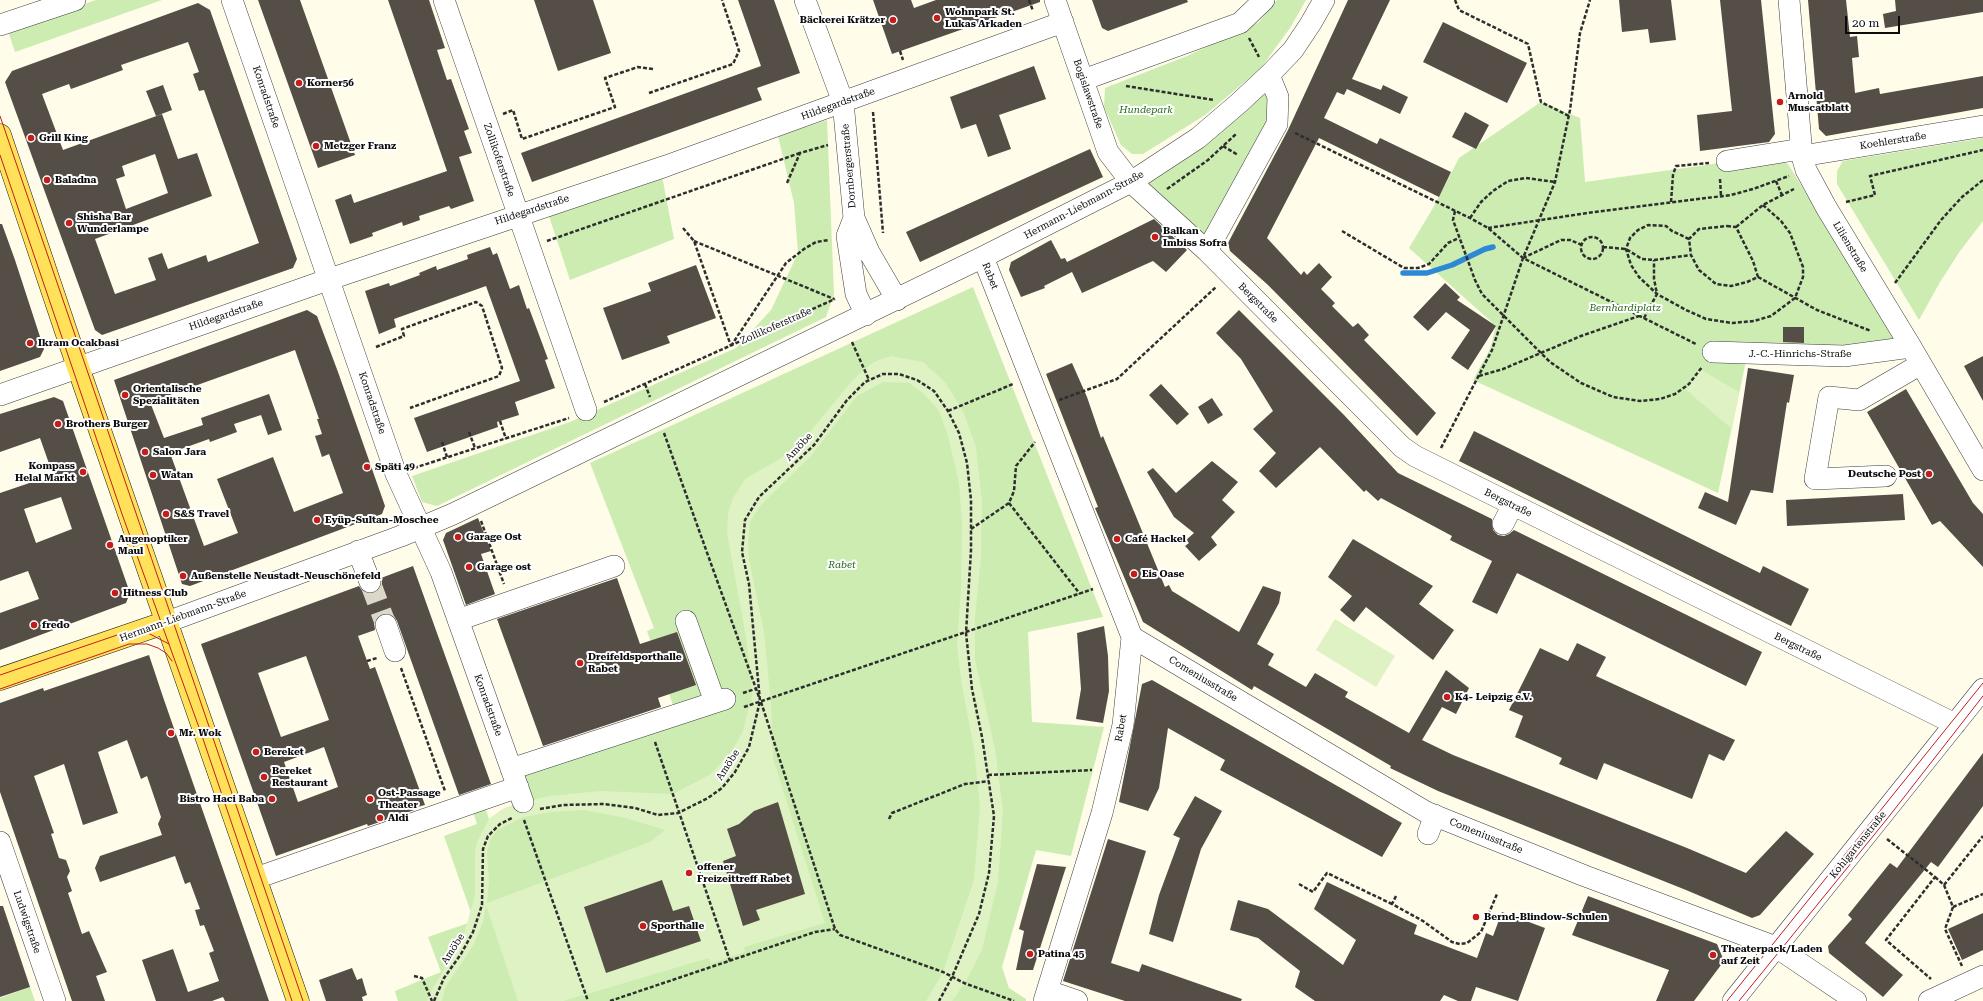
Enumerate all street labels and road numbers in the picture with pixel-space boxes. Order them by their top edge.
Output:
street label: Bogislawstraße [1070,58,1106,130]
street label: Konradstraße [250,64,282,130]
street label: Hildegardstraße [800,85,876,123]
street label: Zollikoferstraße [481,122,517,198]
street label: Dornbergerstraße [839,123,859,209]
street label: Koehlerstraße [1859,130,1927,152]
street label: Hermann-Liebmann-Straße [1022,168,1146,242]
street label: Hildegardstraße [493,192,571,228]
street label: Lilienstraße [1830,219,1870,275]
street label: Rabet [979,261,1001,291]
street label: Bergstraße [1236,281,1280,325]
street label: Hildegardstraße [187,297,265,333]
street label: Zollikoferstraße [738,305,814,347]
street label: J.-C.-Hinrichs-Straße [1748,348,1852,360]
street label: Konradstraße [356,370,388,436]
street label: Amöbe [783,430,815,464]
street label: Bergstraße [1482,486,1534,520]
street label: Hermann-Liebmann-Straße [118,587,248,645]
street label: Bergstraße [1772,630,1824,664]
street label: Comeniusstraße [1166,654,1240,704]
street label: Konradstraße [471,672,505,738]
street label: Rabet [1113,713,1129,743]
street label: Amöbe [714,747,742,783]
street label: Kohlgartenstraße [1827,809,1889,881]
street label: Comeniusstraße [1448,816,1524,856]
street label: Ludwigstraße [11,889,43,955]
street label: Amöbe [439,931,467,967]

